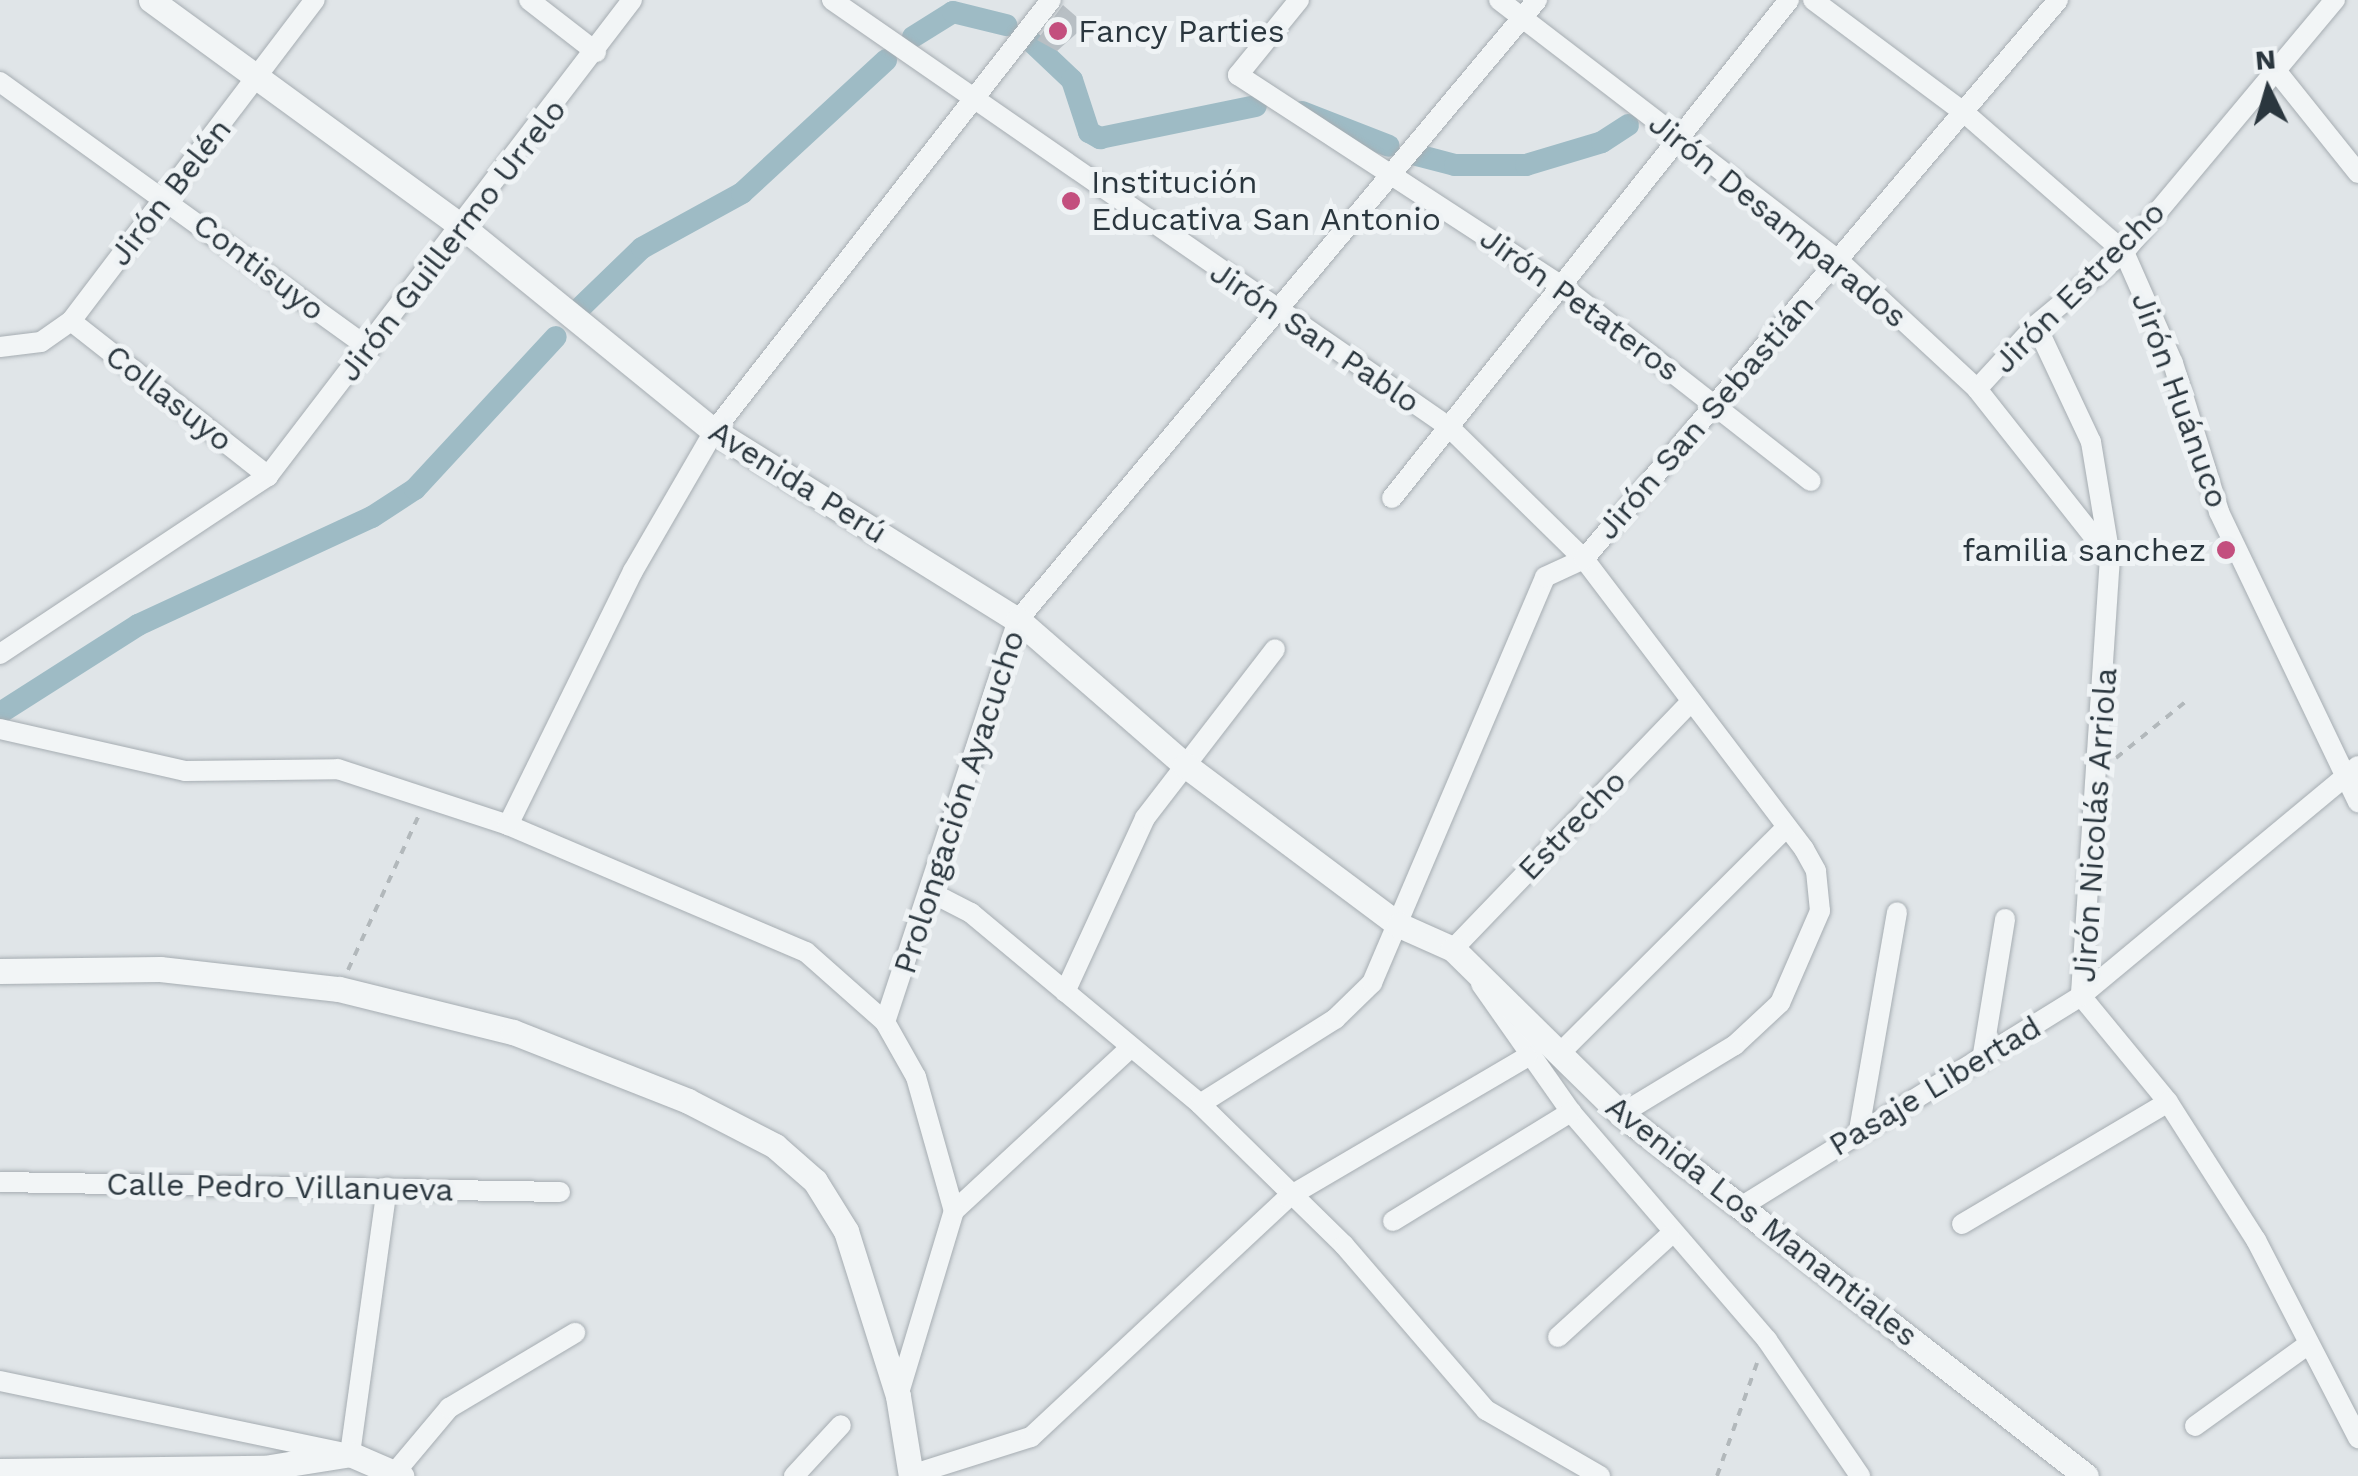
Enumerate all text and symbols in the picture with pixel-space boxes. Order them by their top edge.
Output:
place label: Fancy Parties [1078,12,1286,50]
marker: Fancy Parties [1047,20,1069,42]
north arrow [2218,40,2318,140]
text: N [2254,42,2277,77]
street label: Jirón Guillermo Urrelo [330,91,574,389]
street label: Jirón Desamparados [1641,104,1915,336]
street label: Jirón Belén [101,111,239,273]
place label: Institución Educativa San Antonio [1091,164,1443,239]
marker: Institución Educativa San Antonio [1060,190,1082,212]
street label: Jirón Estrecho [1985,193,2173,381]
street label: Contisuyo [186,205,332,329]
street label: Jirón Petateros [1473,219,1687,389]
street label: Jirón San Pablo [1203,253,1427,421]
street label: Jirón San Sebastián [1588,287,1822,547]
street label: Jirón Huánuco [2123,287,2237,513]
street label: Collasuyo [98,336,240,460]
street label: Avenida Perú [702,412,894,552]
place label: familia sanchez [1962,531,2206,569]
marker: familia sanchez [2215,539,2237,561]
street label: Prolongación Ayacucho [885,625,1033,979]
street label: Jirón Nicolás Arriola [2065,666,2125,984]
street label: Estrecho [1510,762,1634,888]
street label: Pasaje Libertad [1822,1008,2048,1164]
street label: Avenida Los Manantiales [1598,1087,1926,1355]
street label: Calle Pedro Villanueva [106,1165,454,1209]

